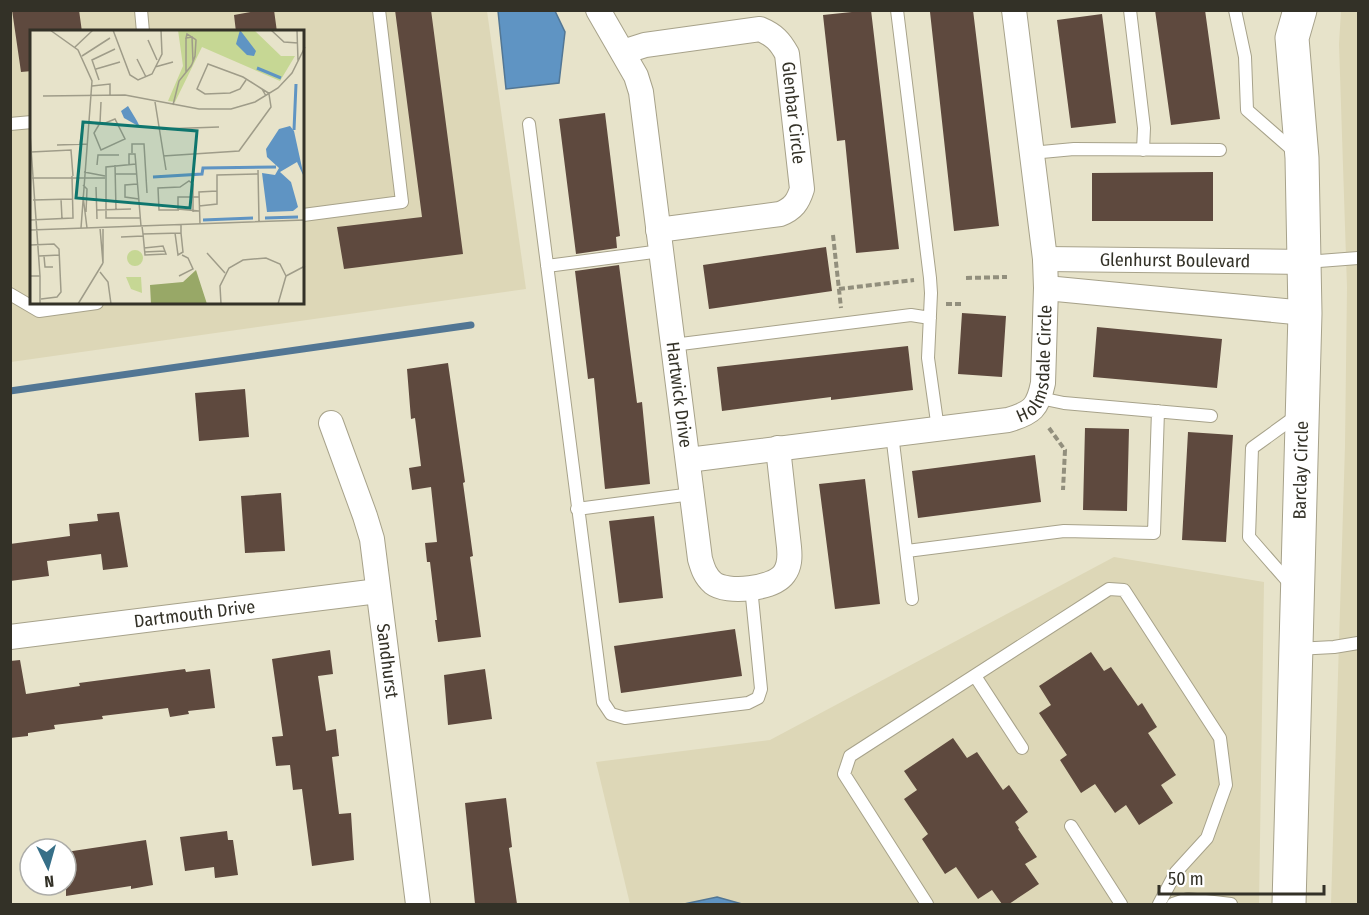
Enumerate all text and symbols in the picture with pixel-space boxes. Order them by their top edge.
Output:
inset map [30,30,304,304]
street label: Glenbar Circle [777,60,810,165]
street label: Glenhurst Boulevard [1100,249,1250,272]
street label: Holmsdale Circle [1013,305,1056,427]
street label: Hartwick Drive [662,340,697,449]
street label: Barclay Circle [1288,421,1313,520]
street label: Dartmouth Drive [133,595,256,632]
street label: Sandhurst [372,622,403,700]
north arrow [18,837,78,897]
scale bar [1159,858,1324,896]
text: 50 m [1168,868,1204,890]
text: N [44,872,55,891]

